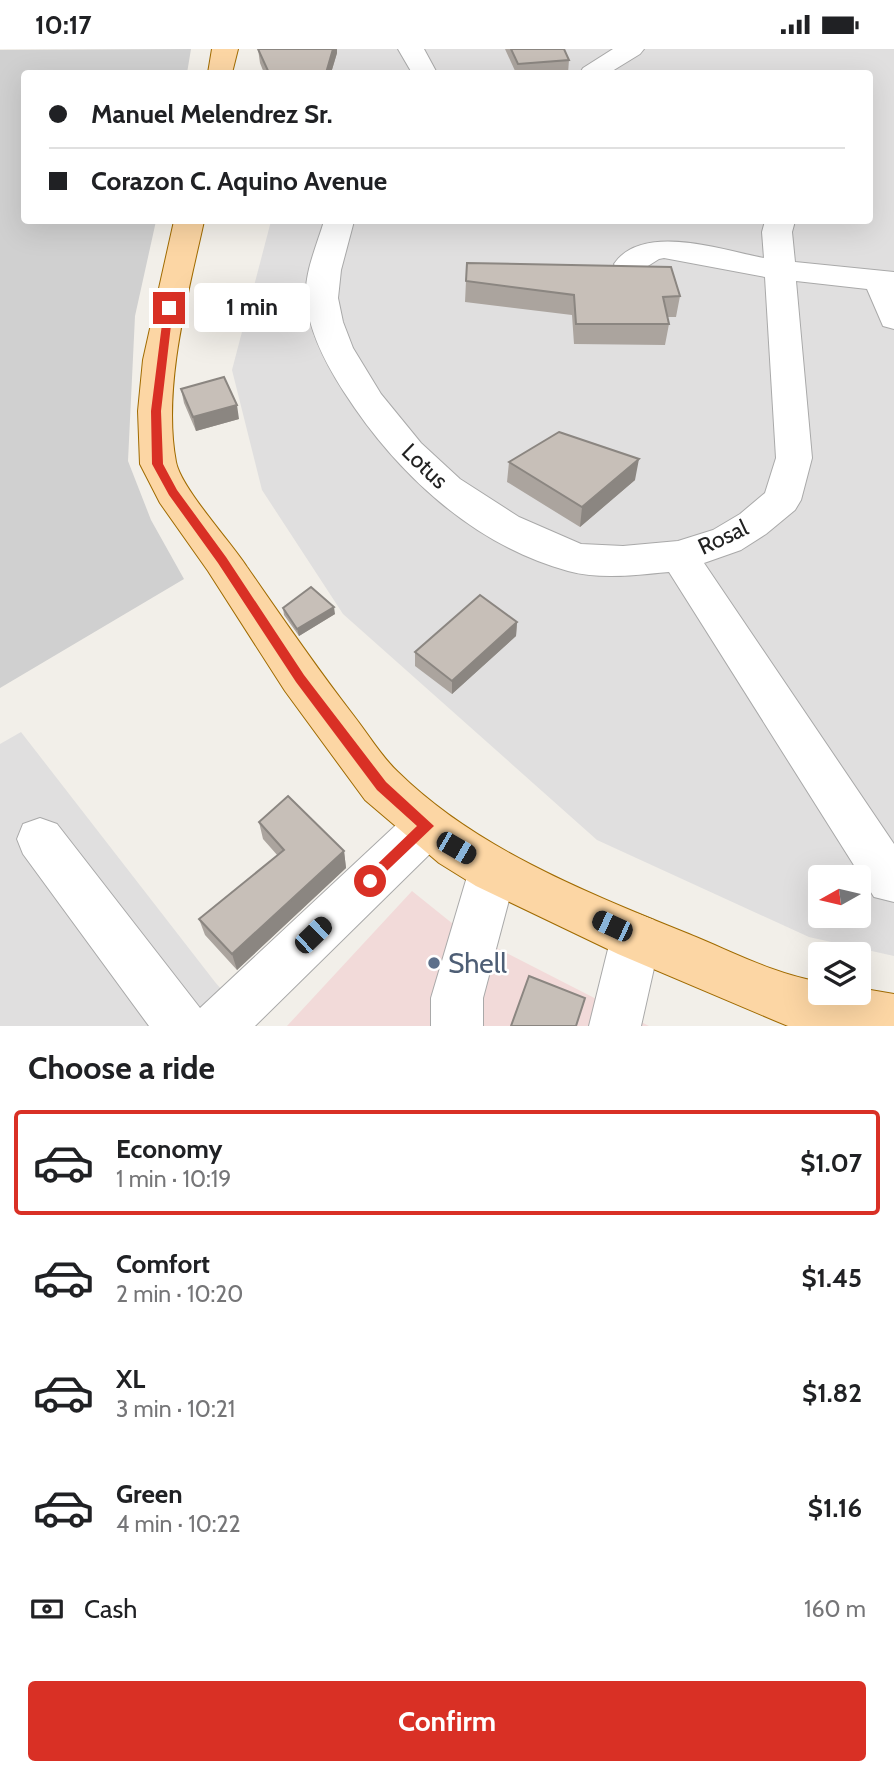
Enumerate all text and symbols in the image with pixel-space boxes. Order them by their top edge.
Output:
text: 10:17 [35,9,92,41]
text: Manuel Melendrez Sr. [91,98,333,130]
text: Corazon C. Aquino Avenue [91,165,387,197]
callout: 1 min [194,283,309,333]
route end [153,292,185,324]
text: 1 min [226,293,278,321]
street label: Lotus [396,437,454,495]
street label: Rosal [693,513,753,561]
car [433,828,480,868]
route start [354,865,386,897]
north arrow [808,865,872,927]
map controls [808,865,871,1005]
car [589,908,636,944]
car [291,913,336,957]
button: layers [808,942,871,1005]
place label: Shell [448,946,507,980]
marker: Shell [426,955,442,971]
text: Choose a ride [28,1048,215,1087]
icon: car [32,1131,95,1194]
text: Economy [116,1133,222,1165]
text: $1.07 [800,1147,862,1179]
text: 1 min · 10:19 [116,1165,231,1193]
icon: car [32,1246,95,1309]
text: Comfort [116,1248,210,1280]
text: $1.45 [801,1262,862,1294]
text: 2 min · 10:20 [116,1280,243,1308]
icon: car [32,1361,95,1424]
text: XL [116,1363,145,1395]
text: $1.82 [802,1377,862,1409]
text: 3 min · 10:21 [116,1395,235,1423]
icon: car [32,1476,95,1539]
text: Green [116,1478,183,1510]
text: $1.16 [808,1492,862,1524]
text: 4 min · 10:22 [116,1510,241,1538]
icon: cash [28,1590,66,1628]
text: Cash [84,1593,137,1625]
text: 160 m [804,1595,866,1623]
button: Confirm [28,1681,866,1761]

